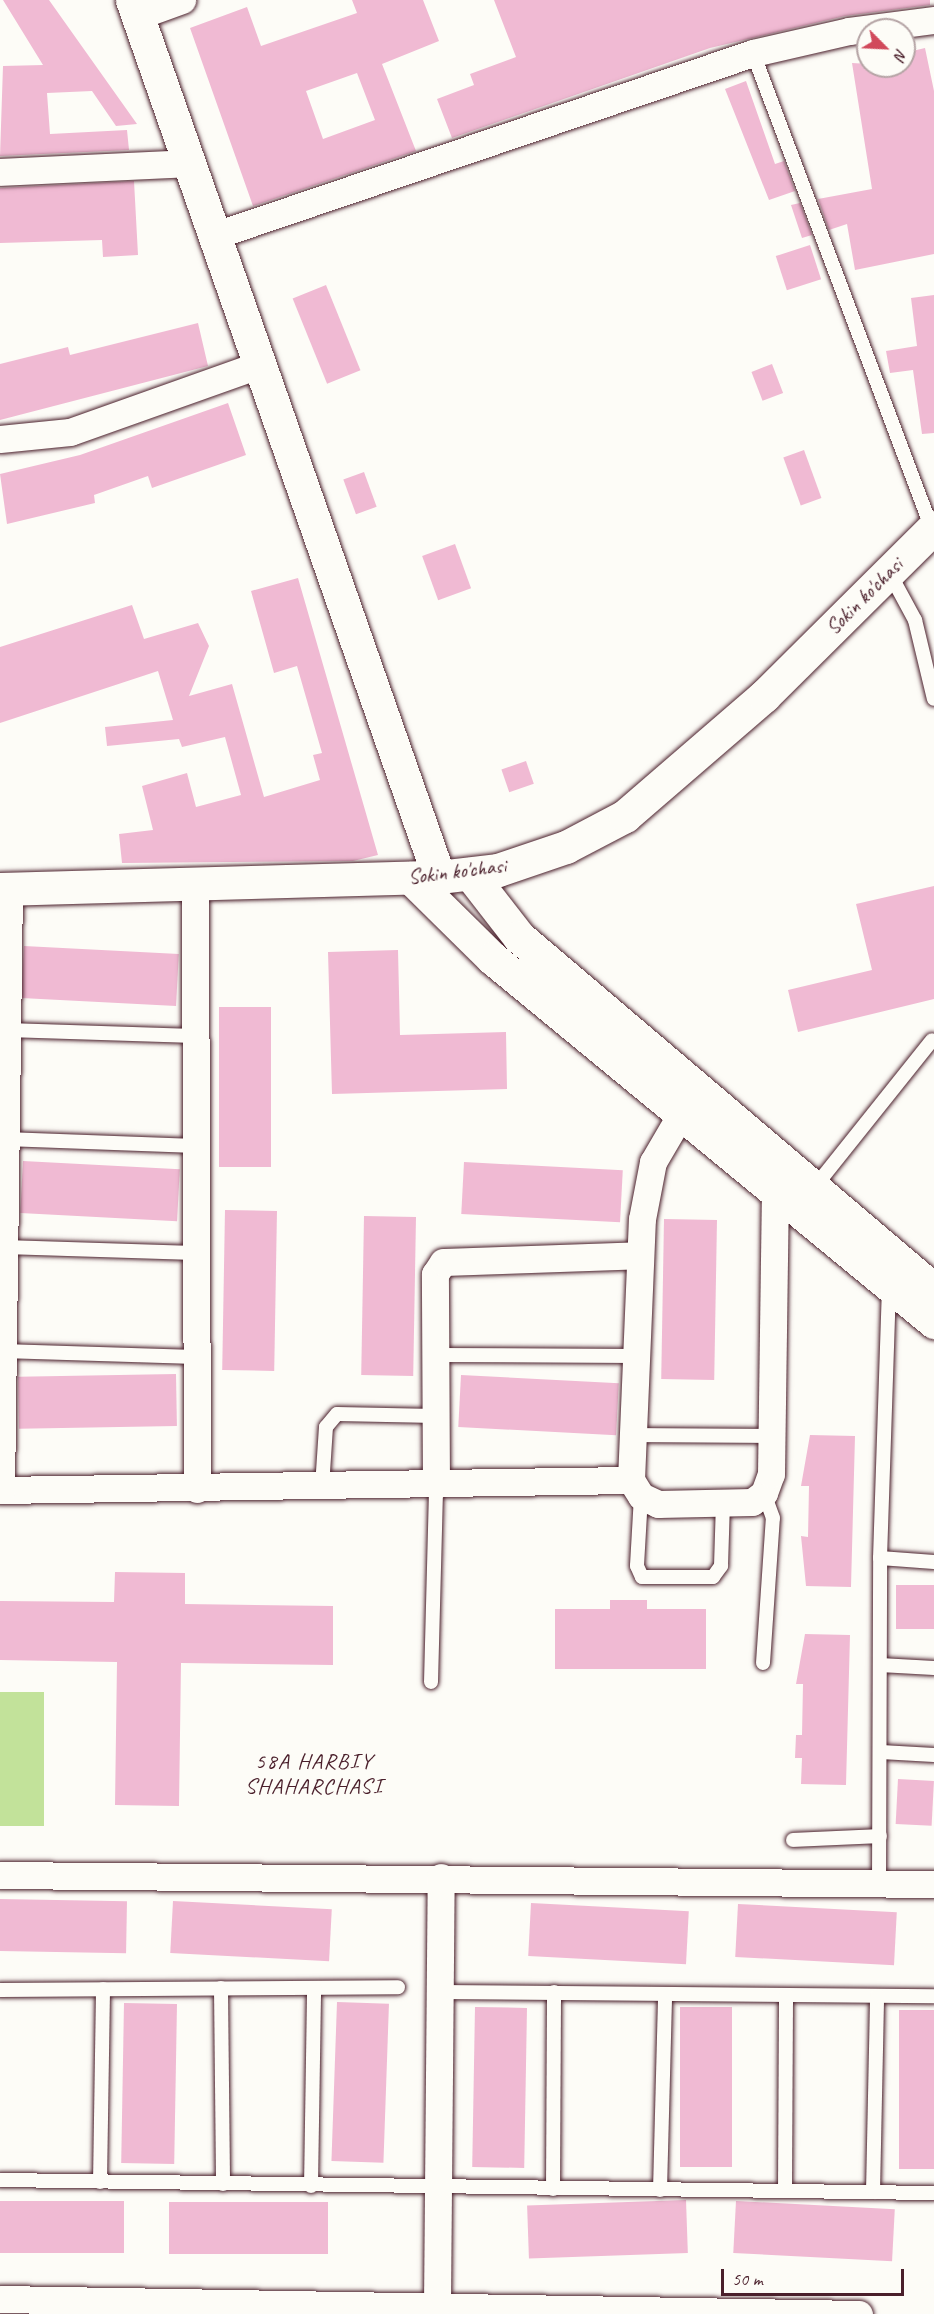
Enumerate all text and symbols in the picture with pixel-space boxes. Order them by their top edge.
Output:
north arrow [856,18,916,78]
text: N [889,46,912,63]
street label: Sokin ko'chasi [820,552,908,640]
street label: Sokin ko'chasi [407,852,507,890]
district label: 58A HARBIY SHAHARCHASI [244,1748,384,1800]
scale bar [724,2257,907,2295]
text: 50 m [732,2268,763,2290]

